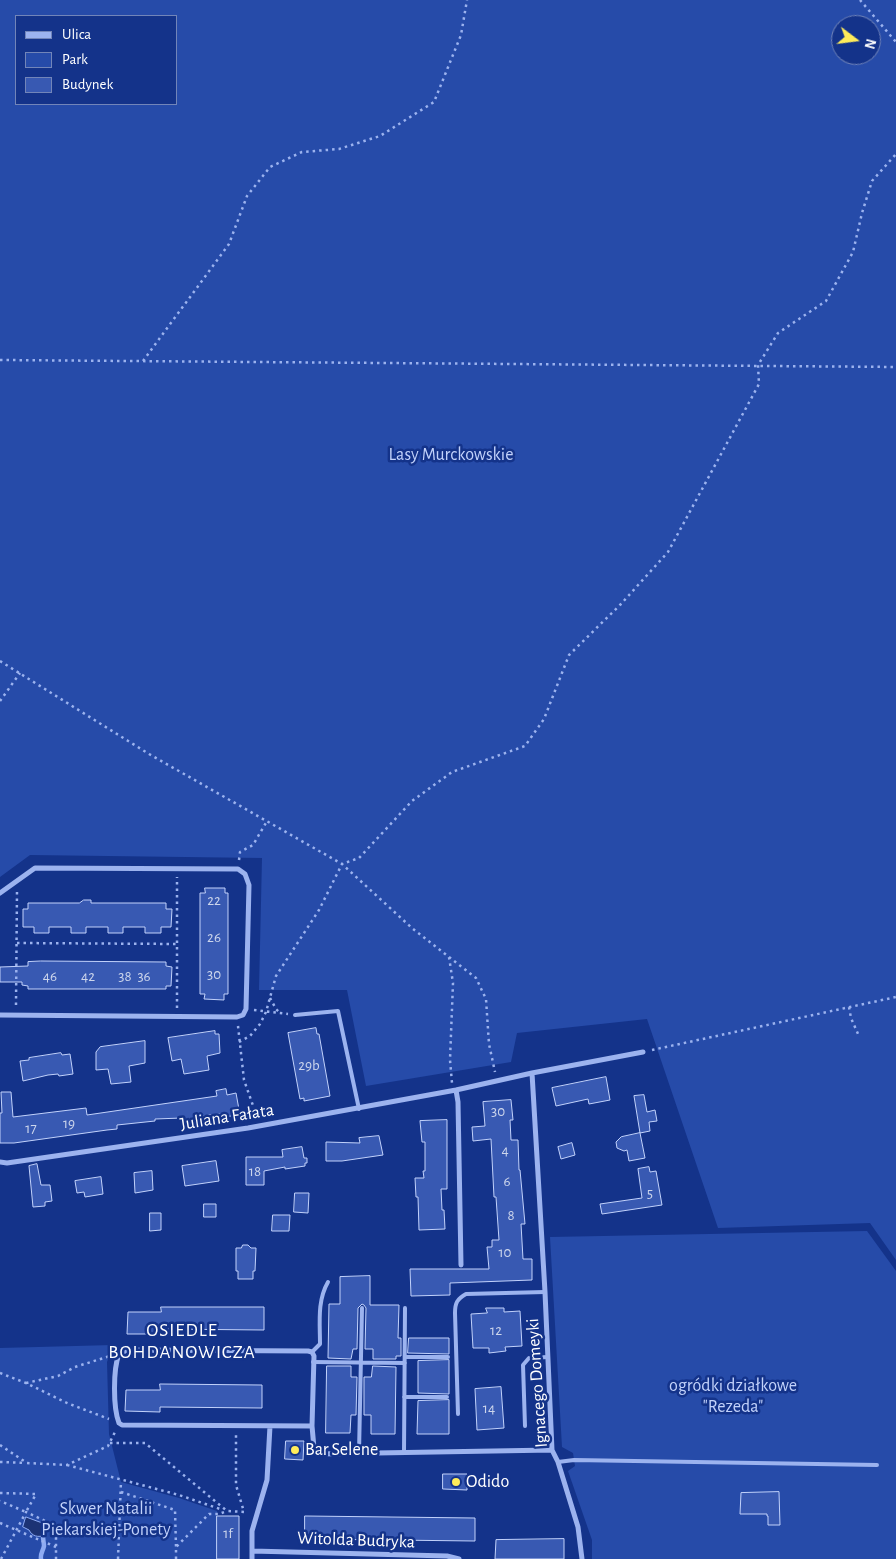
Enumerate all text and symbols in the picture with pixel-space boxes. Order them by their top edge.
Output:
legend [15,15,178,105]
north arrow [831,15,881,65]
text: Ulica [62,27,91,42]
text: N [862,37,878,50]
text: Park [62,52,88,67]
text: Budynek [62,77,113,92]
park label: Lasy Murckowskie [389,444,513,466]
house number: 22 [207,891,221,909]
house number: 26 [207,928,221,946]
house number: 30 [207,965,221,983]
house number: 46 [43,967,57,985]
house number: 42 [81,967,95,985]
house number: 38 [118,967,132,985]
house number: 36 [137,967,151,985]
house number: 29b [298,1056,320,1074]
street label: Juliana Fałata [179,1099,275,1135]
house number: 30 [491,1102,505,1120]
house number: 19 [63,1114,75,1132]
house number: 17 [25,1119,37,1137]
house number: 4 [501,1141,509,1159]
house number: 18 [249,1162,261,1180]
house number: 6 [503,1172,511,1190]
house number: 5 [647,1184,653,1202]
house number: 8 [507,1206,515,1224]
house number: 10 [498,1243,512,1261]
street label: Ignacego Domeyki [522,1318,552,1448]
district label: OSIEDLE BOHDANOWICZA [107,1319,257,1363]
house number: 12 [490,1321,502,1339]
park label: ogródki działkowe "Rezeda" [669,1375,797,1418]
house number: 14 [483,1399,495,1417]
place label: Bar Selene [305,1439,378,1461]
marker: Bar Selene [289,1444,301,1456]
place label: Odido [466,1471,509,1493]
marker: Odido [450,1476,462,1488]
park label: Skwer Natalii Piekarskiej-Ponety [41,1498,171,1540]
house number: 1f [223,1524,233,1542]
street label: Witolda Budryka [297,1527,415,1553]

